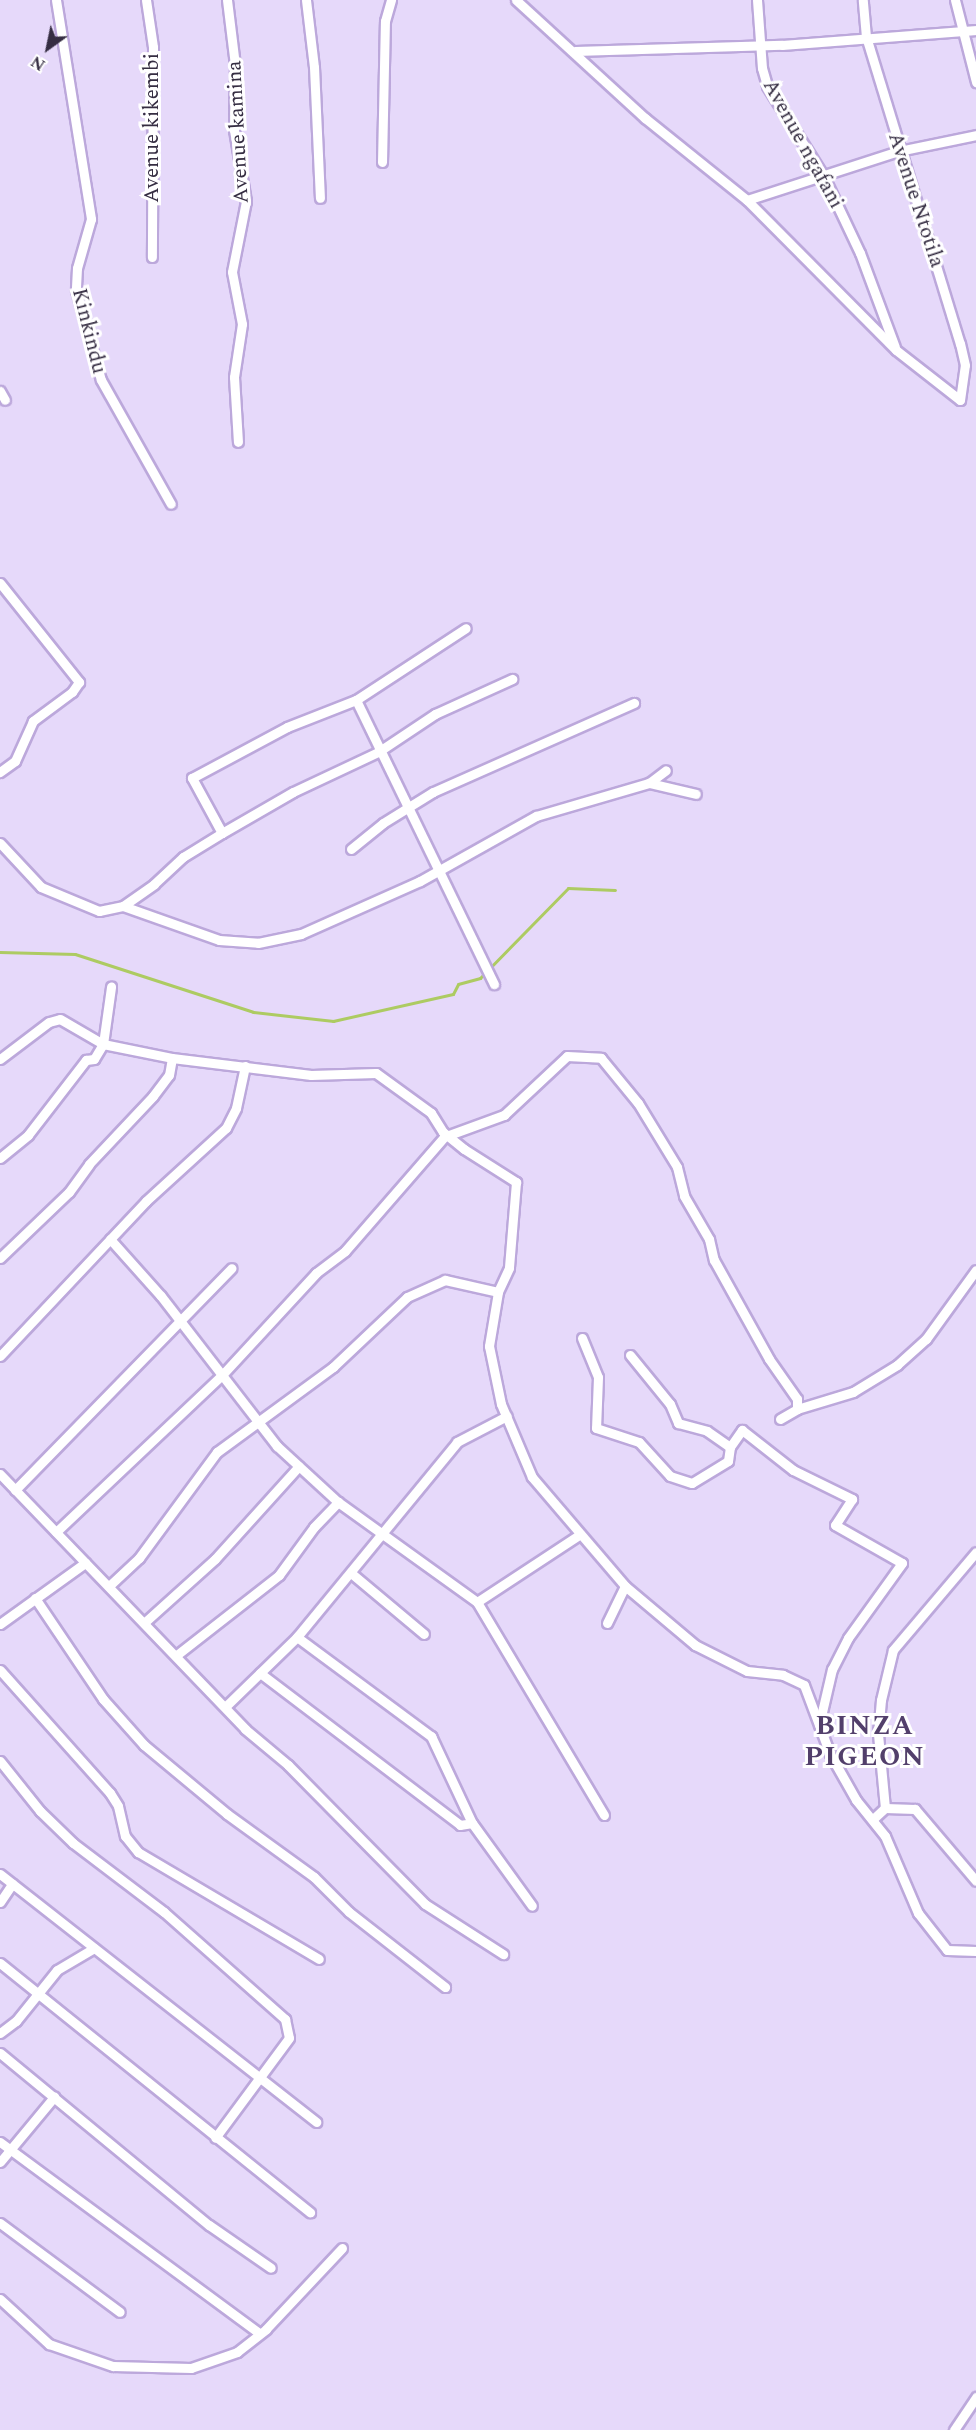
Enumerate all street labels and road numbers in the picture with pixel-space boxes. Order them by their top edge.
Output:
street label: Avenue kikembi [139,53,165,203]
street label: Avenue kamina [222,60,254,204]
street label: Avenue ngafani [757,75,849,213]
street label: Avenue Ntotila [882,129,950,271]
street label: Kinkindu [66,286,112,376]

